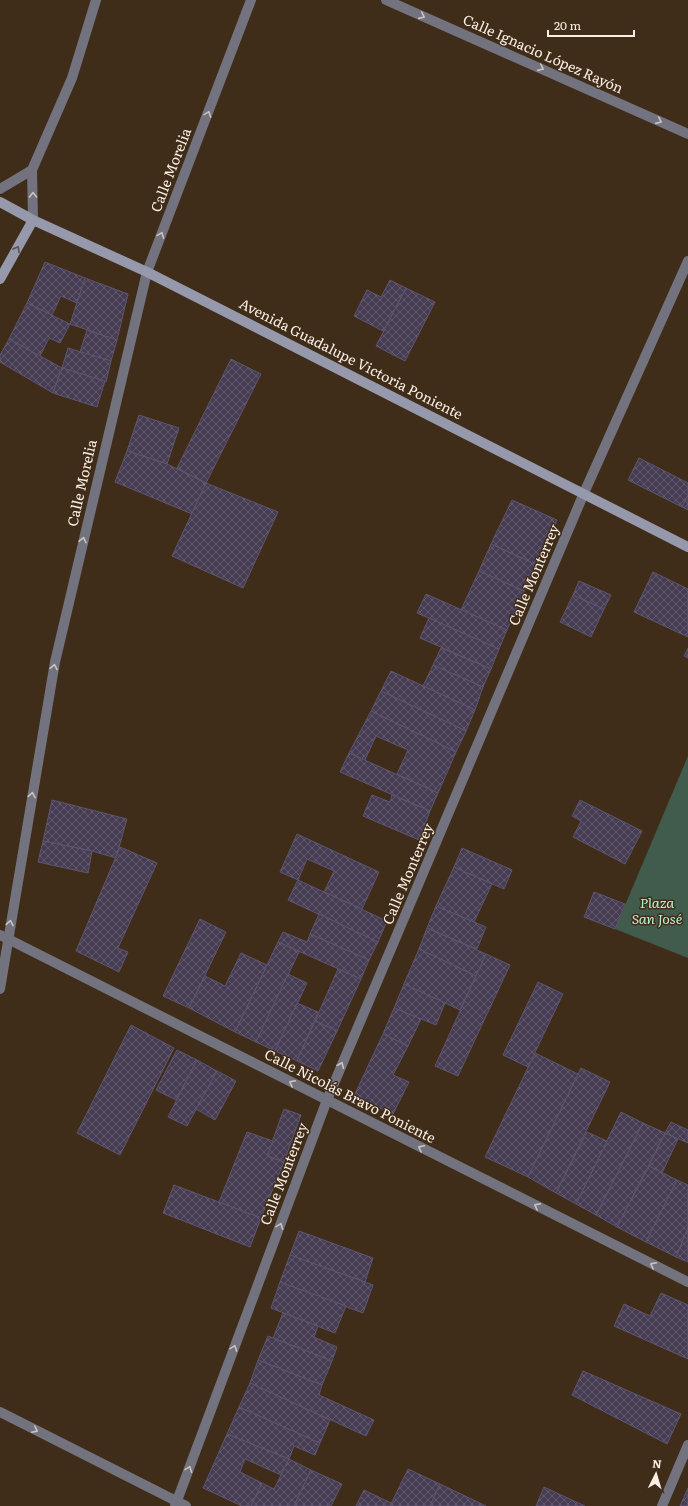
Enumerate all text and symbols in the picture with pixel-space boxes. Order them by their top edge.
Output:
street label: Calle Ignacio López Rayón [460,9,627,98]
one-way arrow [417,11,425,19]
scale bar [548,12,634,38]
text: 20 m [554,16,581,34]
one-way arrow [537,64,544,72]
one-way arrow [203,110,211,117]
one-way arrow [655,116,663,124]
street label: Calle Morelia [145,124,195,215]
one-way arrow [28,192,37,198]
one-way arrow [157,232,165,239]
one-way arrow [12,246,19,254]
street label: Avenida Guadalupe Victoria Poniente [236,293,467,423]
street label: Calle Morelia [61,437,101,528]
street label: Calle Monterrey [503,520,564,628]
one-way arrow [78,537,86,543]
one-way arrow [49,663,58,670]
one-way arrow [27,792,36,798]
street label: Calle Monterrey [377,819,438,927]
park label: Plaza San José [632,892,683,928]
one-way arrow [5,920,14,926]
street label: Calle Nicolás Bravo Poniente [261,1043,439,1147]
one-way arrow [337,1062,345,1069]
one-way arrow [289,1080,297,1088]
street label: Calle Monterrey [254,1119,312,1228]
one-way arrow [418,1145,425,1153]
one-way arrow [534,1203,541,1211]
one-way arrow [275,1222,283,1229]
one-way arrow [650,1262,657,1269]
one-way arrow [230,1344,238,1351]
one-way arrow [31,1425,38,1432]
north arrow [636,1454,676,1494]
text: N [652,1455,662,1471]
one-way arrow [184,1466,192,1473]

